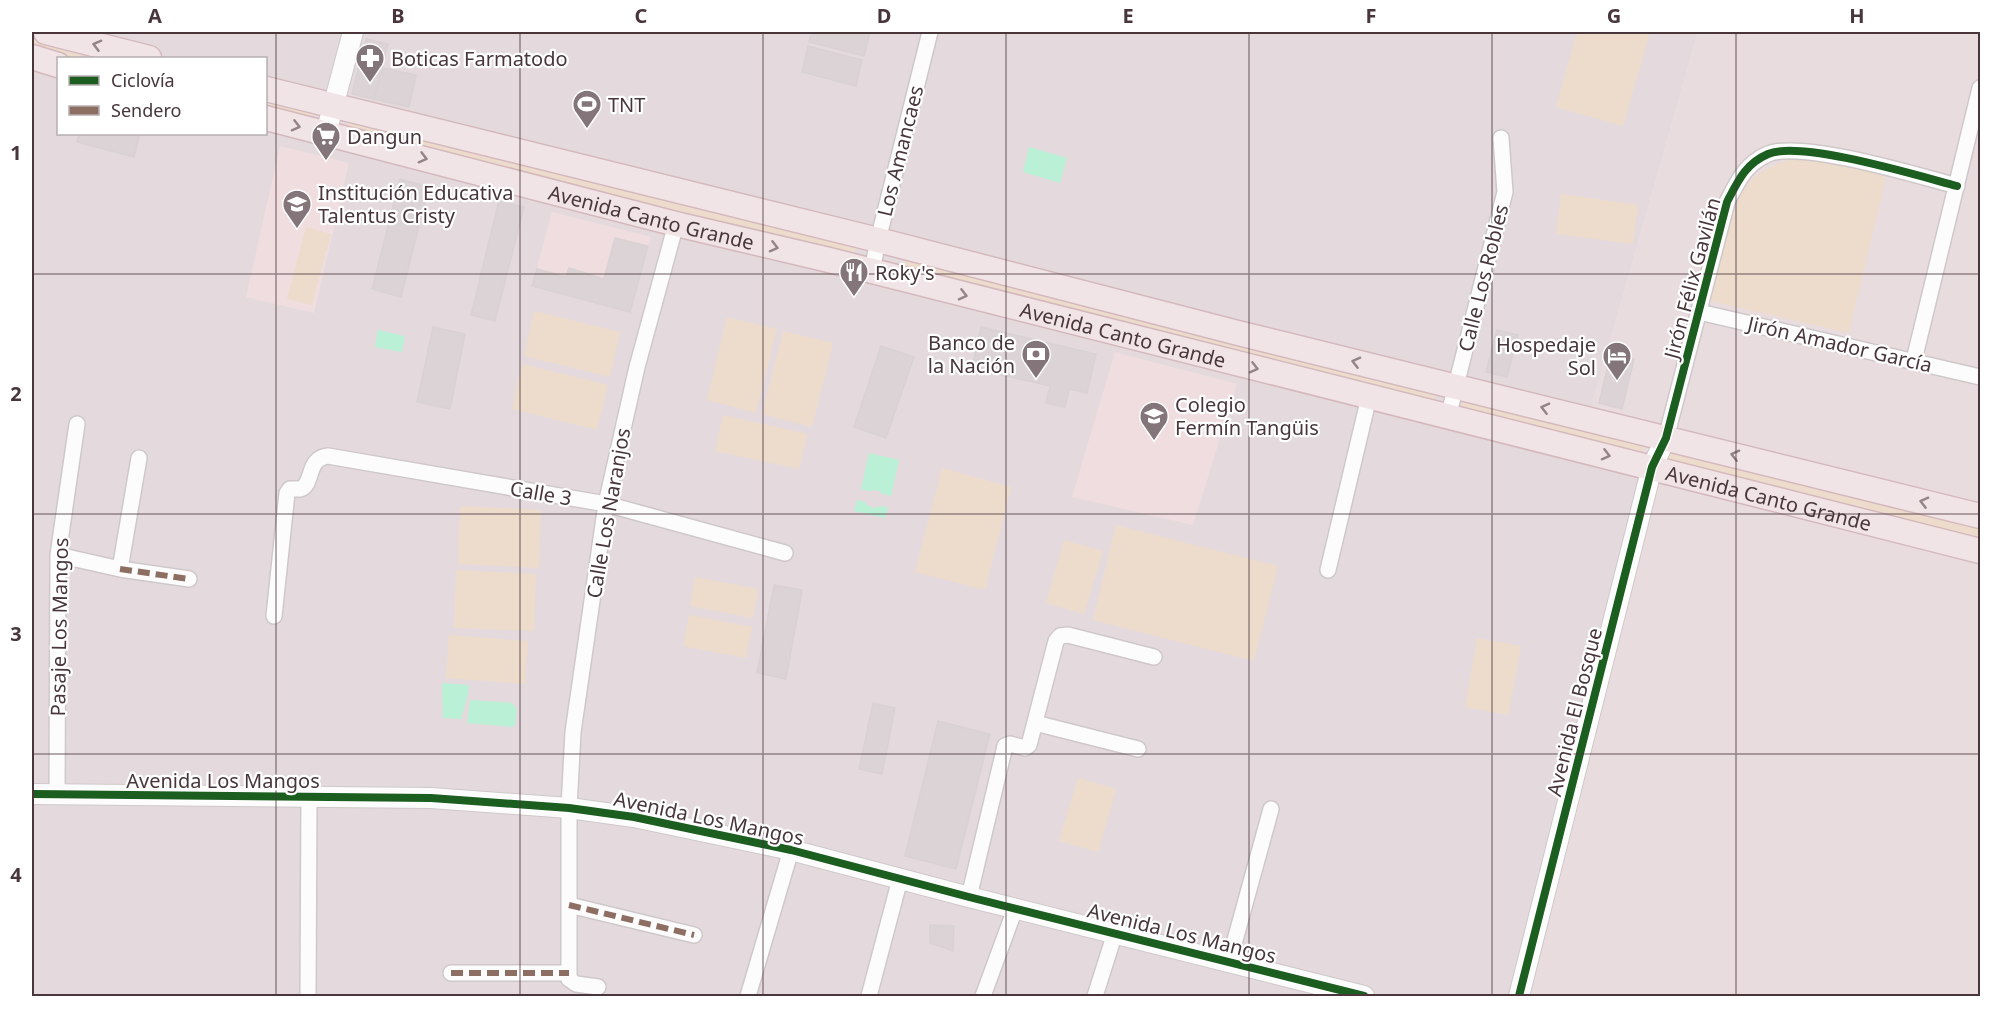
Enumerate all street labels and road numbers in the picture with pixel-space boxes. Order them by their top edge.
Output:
street label: Los Amancaes [871,83,929,219]
street label: Avenida Canto Grande [546,178,757,255]
street label: Jirón Félix Gavilán [1657,194,1726,363]
street label: Calle Los Robles [1452,202,1514,354]
street label: Avenida Canto Grande [1018,295,1229,373]
street label: Jirón Amador García [1743,309,1935,378]
street label: Calle Los Naranjos [580,426,636,600]
street label: Avenida Canto Grande [1663,459,1874,537]
street label: Calle 3 [508,474,574,512]
street label: Pasaje Los Mangos [44,537,74,717]
street label: Avenida El Bosque [1540,625,1608,799]
street label: Avenida Los Mangos [126,767,320,794]
street label: Avenida Los Mangos [612,785,806,851]
street label: Avenida Los Mangos [1085,896,1279,970]

